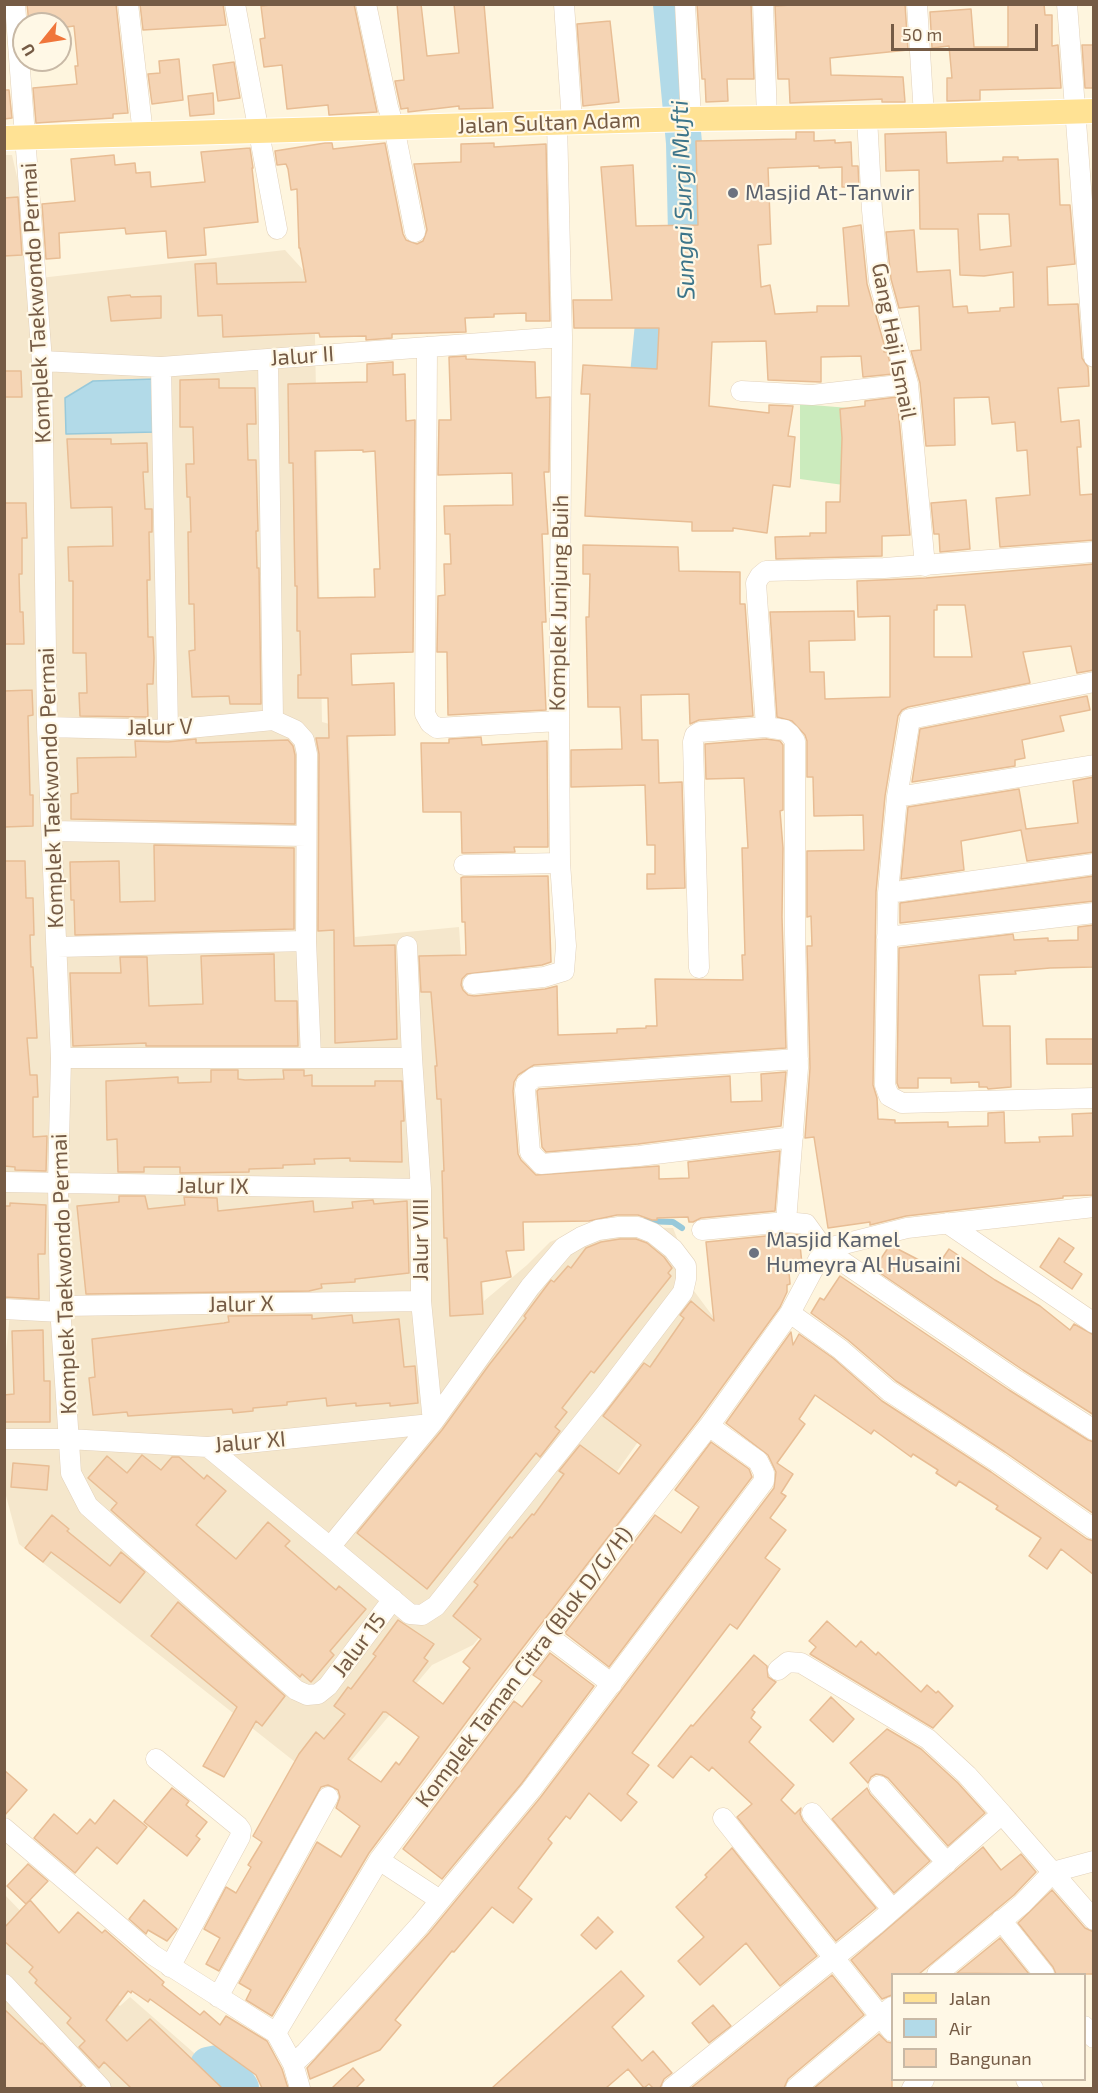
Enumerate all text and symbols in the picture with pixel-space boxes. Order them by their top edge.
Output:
north arrow [12,12,72,72]
scale bar [894,12,1041,50]
text: 50 m [902,23,942,45]
text: U [17,41,39,60]
water label: Sungai Surgi Mufti [665,100,701,300]
street label: Jalan Sultan Adam [457,107,641,139]
street label: Komplek Taekwondo Permai [15,162,57,444]
place label: Masjid At-Tanwir [745,180,914,206]
marker: Masjid At-Tanwir [726,186,740,200]
street label: Gang Haji Ismail [866,261,922,421]
street label: Jalur II [269,341,335,371]
street label: Komplek Junjung Buih [544,494,574,712]
street label: Komplek Taekwondo Permai [33,647,69,929]
street label: Jalur V [127,713,193,741]
street label: Komplek Taekwondo Permai [46,1133,82,1415]
street label: Jalur IX [177,1172,249,1200]
street label: Jalur VIII [408,1198,434,1282]
place label: Masjid Kamel Humeyra Al Husaini [766,1227,961,1278]
marker: Masjid Kamel Humeyra Al Husaini [747,1246,761,1260]
street label: Jalur X [208,1290,274,1318]
street label: Jalur XI [213,1426,287,1458]
street label: Komplek Taman Citra (Blok D/G/H) [410,1522,638,1812]
street label: Jalur 15 [327,1608,391,1682]
legend [891,1973,1086,2081]
text: Jalan [949,1987,991,2009]
text: Air [949,2017,972,2039]
text: Bangunan [949,2047,1032,2069]

